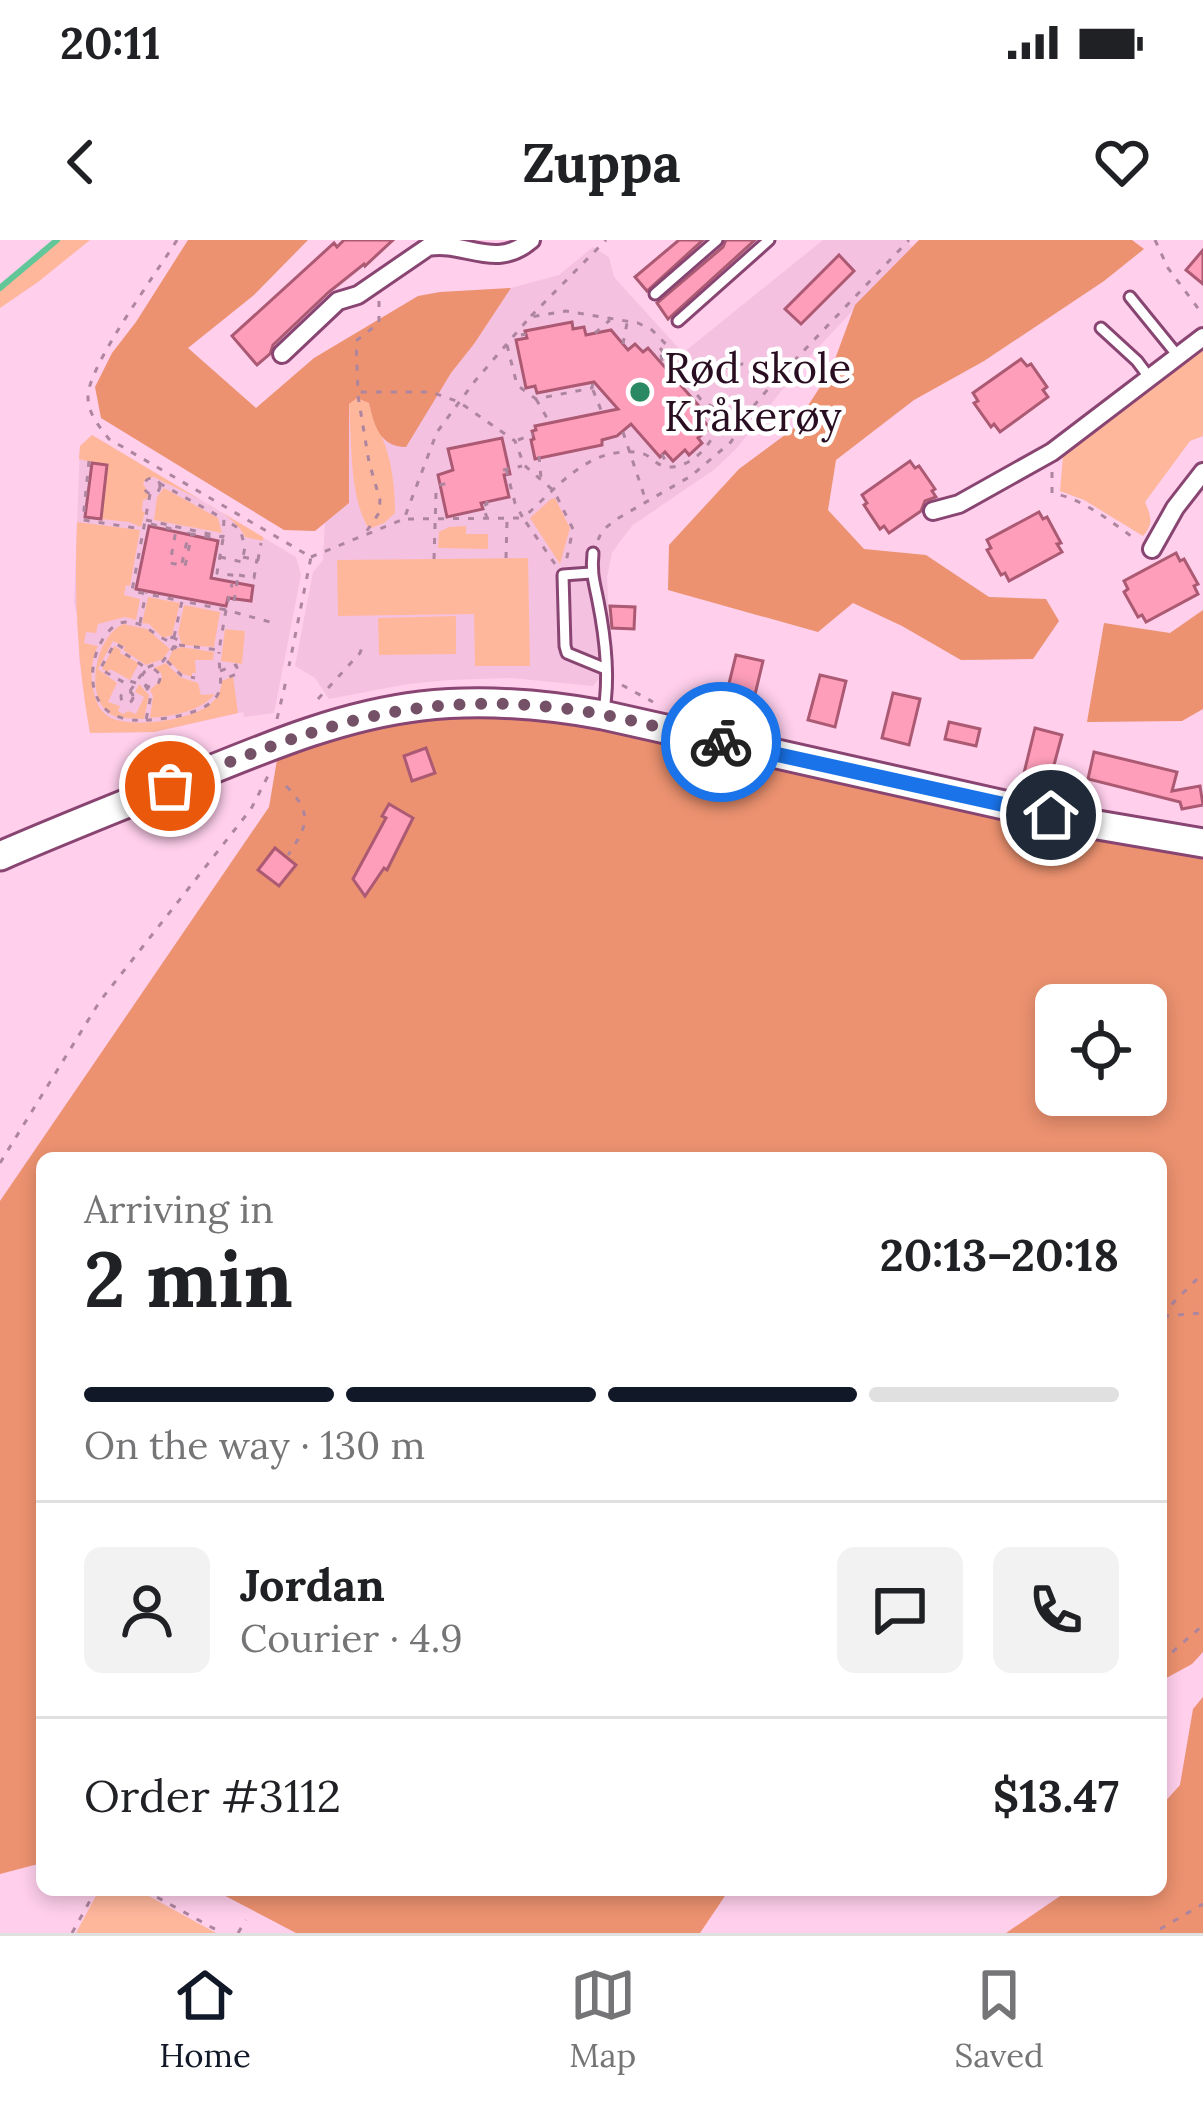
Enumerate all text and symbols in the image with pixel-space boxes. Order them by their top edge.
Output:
text: 20:11 [60,14,160,71]
text: Zuppa [522,128,681,197]
icon: back [48,129,114,195]
icon: heart [1089,129,1155,195]
place label: Rød skole Kråkerøy [664,341,851,443]
marker: Rød skole Kråkerøy [627,379,653,405]
courier [661,682,781,802]
icon: bike [688,709,754,775]
pin [119,735,221,837]
icon: bag [137,753,203,819]
pin [1000,764,1102,866]
icon: home [1018,782,1084,848]
map controls [1035,984,1167,1116]
button: locate [1035,984,1167,1116]
text: Arriving in [84,1184,274,1234]
text: 20:13–20:18 [880,1226,1119,1283]
text: 2 min [84,1229,293,1328]
text: On the way · 130 m [84,1420,425,1470]
button: person [84,1547,210,1673]
button: chat [837,1547,963,1673]
button: phone [993,1547,1119,1673]
text: Jordan [240,1556,385,1613]
text: Courier · 4.9 [240,1613,463,1663]
text: Order #3112 [84,1767,341,1824]
text: $13.47 [993,1767,1119,1824]
tab: Home [159,1962,251,2076]
tab: Map [569,1962,636,2076]
tab: Saved [955,1962,1044,2076]

